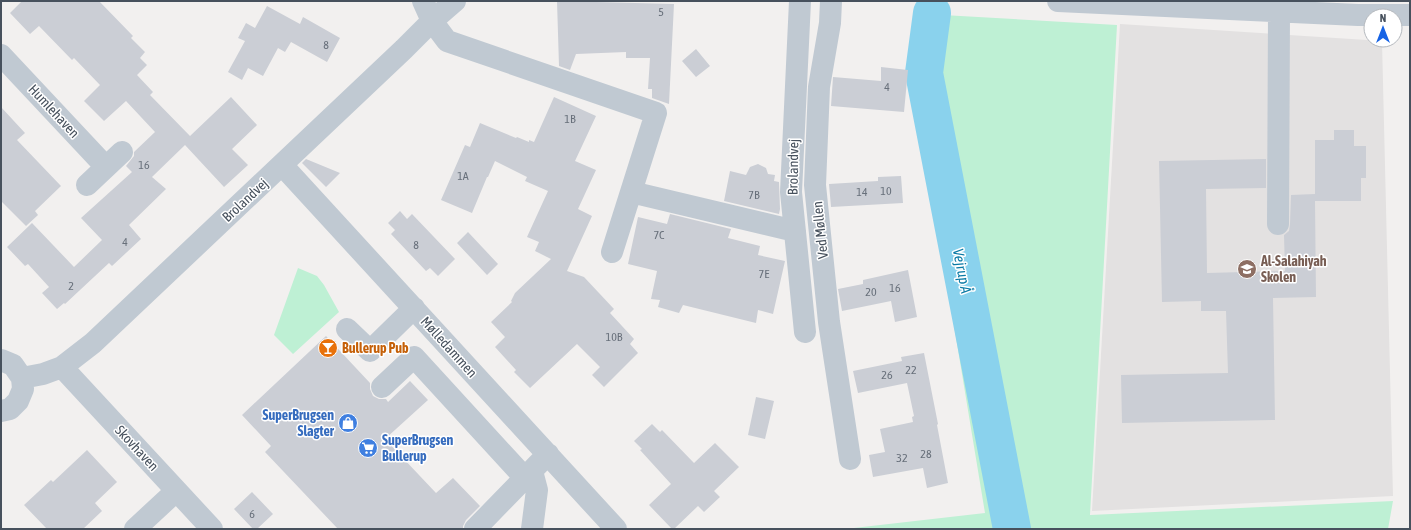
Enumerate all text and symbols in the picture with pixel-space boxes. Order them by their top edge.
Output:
house number: 5 [658,5,664,19]
north arrow [1363,8,1403,48]
text: N [1380,12,1386,24]
house number: 8 [323,38,329,52]
house number: 4 [884,80,890,94]
street label: Humlehaven [25,81,83,141]
house number: 1B [564,112,576,126]
street label: Brolandvej [785,139,801,195]
house number: 16 [138,158,150,172]
house number: 1A [457,169,469,183]
street label: Brolandvej [219,175,271,225]
house number: 10 [880,184,892,198]
house number: 14 [856,185,868,199]
house number: 7B [748,188,760,202]
street label: Ved Møllen [809,200,831,260]
house number: 7C [653,228,665,242]
house number: 4 [122,235,128,249]
house number: 8 [413,238,419,252]
water label: Vejrup Å [950,247,975,295]
place label: Al-Salahiyah Skolen [1260,253,1327,285]
school or university icon: Al-Salahiyah Skolen [1236,258,1258,280]
house number: 7E [759,267,769,281]
house number: 2 [68,279,74,293]
house number: 16 [889,281,901,295]
house number: 20 [865,285,877,299]
street label: Mølledammen [418,313,480,381]
house number: 10B [606,330,623,344]
bar icon: Bullerup Pub [317,337,339,359]
place label: Bullerup Pub [342,340,409,356]
house number: 22 [905,363,917,377]
house number: 26 [881,368,893,382]
place label: SuperBrugsen Slagter [263,407,335,439]
shop icon: SuperBrugsen Slagter [337,412,359,434]
street label: Skovhaven [112,422,162,474]
place label: SuperBrugsen Bullerup [382,432,454,464]
supermarket icon: SuperBrugsen Bullerup [357,437,379,459]
house number: 28 [920,447,932,461]
house number: 32 [896,451,908,465]
house number: 6 [249,507,255,521]

